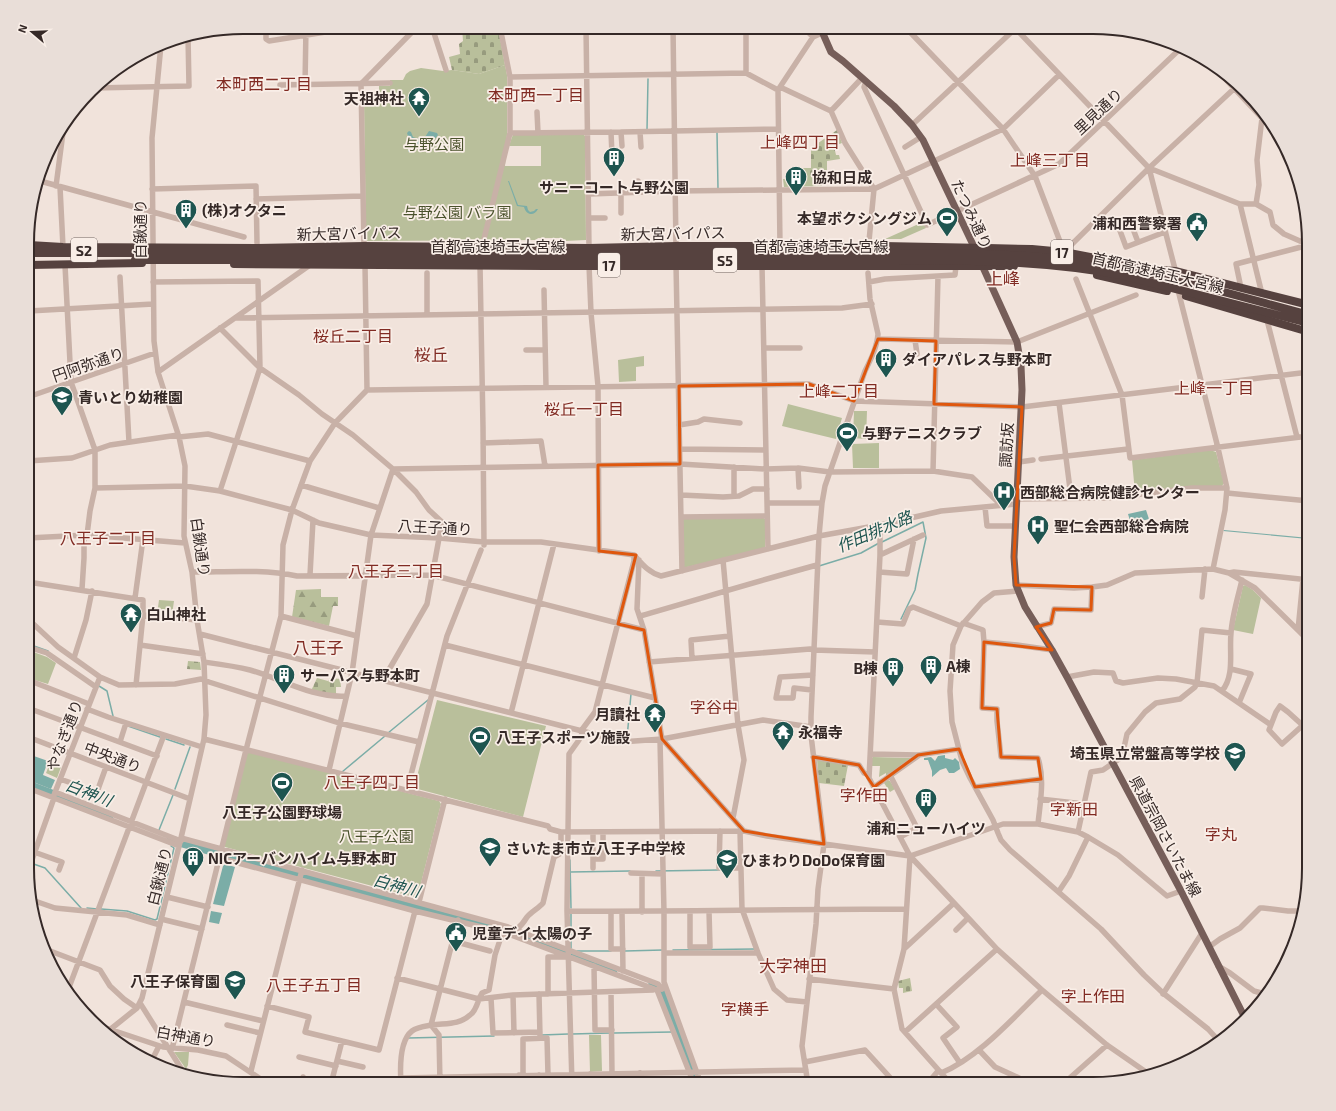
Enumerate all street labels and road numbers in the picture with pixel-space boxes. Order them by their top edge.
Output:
street label: 里見通り [1070,84,1126,138]
street label: たつみ通り [948,176,996,252]
street label: 白鍬通り [131,199,149,259]
street label: 新大宮バイパス [296,223,402,243]
street label: 新大宮バイパス [620,223,726,243]
street label: 首都高速埼玉大宮線 [430,237,566,255]
street label: 首都高速埼玉大宮線 [753,237,889,255]
road number: S2 [71,238,97,262]
road number: 17 [1051,240,1073,264]
road number: S5 [713,248,737,272]
street label: 首都高速埼玉大宮線 [1090,248,1226,296]
road number: 17 [598,253,620,277]
street label: 円阿弥通り [50,343,126,385]
street label: 諏訪坂 [996,422,1016,468]
street label: 白鍬通り [188,516,214,578]
street label: 八王子通り [397,516,473,538]
street label: やなぎ通り [42,697,86,773]
street label: 中央通り [82,738,144,776]
street label: 県道宗岡さいたま線 [1126,772,1206,900]
street label: 白鍬通り [143,845,175,907]
street label: 白神通り [155,1022,217,1050]

